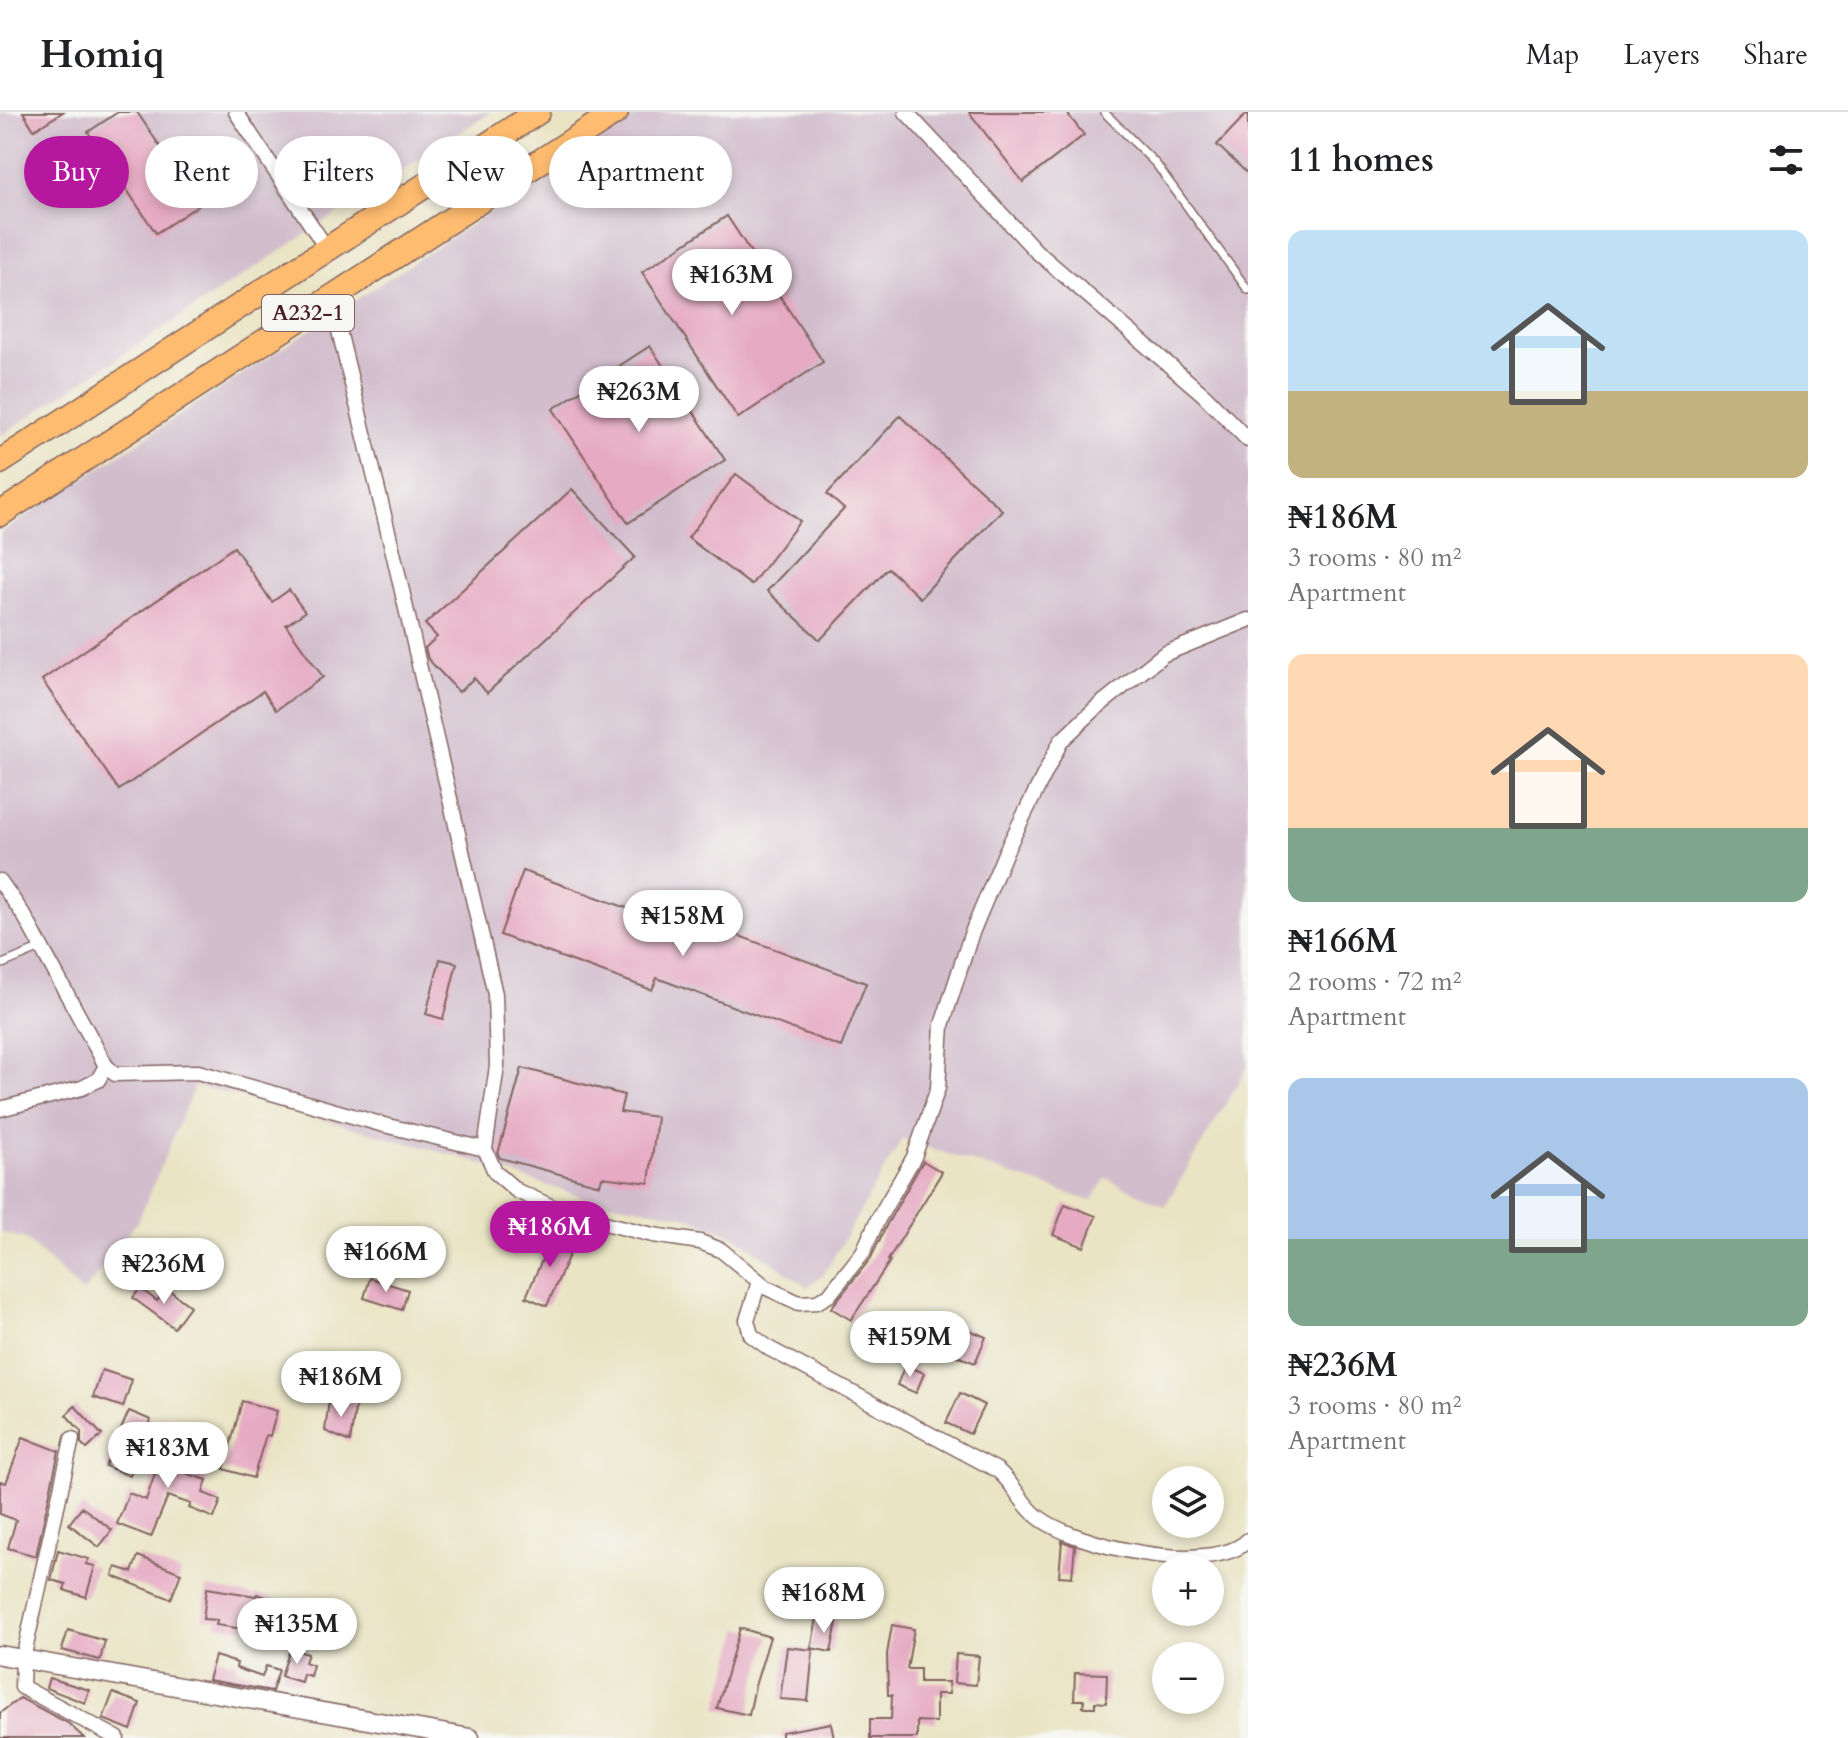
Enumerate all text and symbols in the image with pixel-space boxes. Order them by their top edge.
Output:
text: Homiq [40,29,164,81]
text: Map [1526,36,1579,74]
text: Layers [1623,36,1700,74]
text: Share [1744,36,1808,74]
chip: Buy [24,136,129,208]
chip: Rent [145,136,258,208]
chip: Filters [274,136,402,208]
chip: New [418,136,533,208]
chip: Apartment [549,136,732,208]
text: 11 homes [1288,137,1434,183]
icon: filters [1764,138,1808,182]
pin: ₦163M [676,249,788,317]
text: ₦163M [690,257,774,292]
icon: home [1476,282,1620,426]
road number: A232-1 [262,295,354,331]
pin: ₦263M [583,366,695,434]
text: ₦263M [597,374,681,409]
text: ₦186M [1288,494,1398,540]
text: 3 rooms · 80 m² [1288,540,1461,575]
text: Apartment [1288,575,1406,610]
icon: home [1476,706,1620,850]
pin: ₦158M [627,890,739,958]
text: ₦158M [641,898,725,933]
text: ₦166M [1288,918,1398,964]
text: 2 rooms · 72 m² [1288,964,1461,999]
text: Apartment [1288,999,1406,1034]
icon: home [1476,1130,1620,1274]
pin: ₦186M [494,1201,606,1269]
text: ₦186M [508,1209,592,1244]
pin: ₦166M [330,1226,442,1294]
text: ₦166M [344,1234,428,1269]
pin: ₦236M [108,1238,220,1306]
text: ₦236M [122,1246,206,1281]
pin: ₦159M [854,1311,966,1379]
text: ₦159M [868,1319,952,1354]
text: ₦236M [1288,1342,1398,1388]
pin: ₦186M [285,1351,397,1419]
text: ₦186M [299,1359,383,1394]
text: 3 rooms · 80 m² [1288,1388,1461,1423]
pin: ₦183M [112,1422,224,1490]
text: Apartment [1288,1423,1406,1458]
text: ₦183M [126,1430,210,1465]
map controls [1152,1466,1224,1714]
button: layers [1152,1466,1224,1538]
button: + [1152,1554,1224,1626]
pin: ₦168M [768,1567,880,1635]
text: ₦168M [782,1575,866,1610]
pin: ₦135M [241,1598,353,1666]
text: ₦135M [255,1606,339,1641]
button: − [1152,1642,1224,1714]

